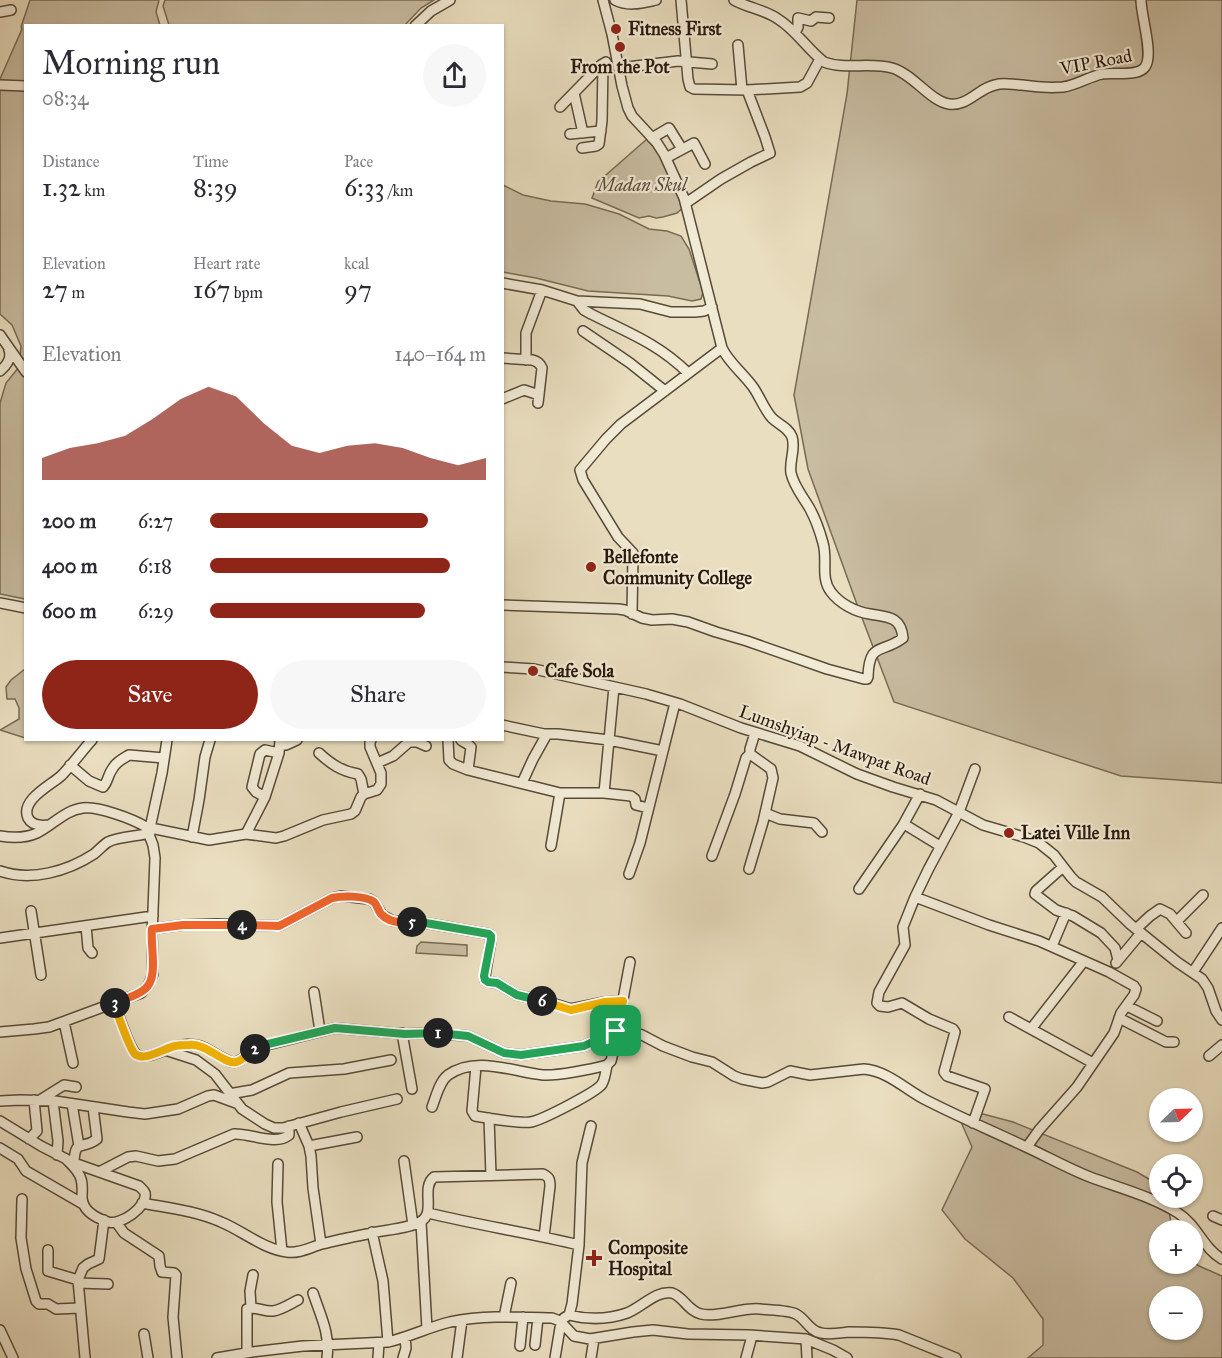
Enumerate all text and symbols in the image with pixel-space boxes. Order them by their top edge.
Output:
place label: Fitness First [628,18,722,40]
marker: Fitness First [609,22,623,36]
marker: From the Pot [613,40,627,54]
text: Morning run [42,43,220,83]
button: share [423,44,486,107]
street label: VIP Road [1057,44,1134,80]
place label: From the Pot [570,56,670,78]
text: 08:34 [42,86,88,110]
text: Distance [42,152,99,171]
text: Time [193,152,228,171]
text: Pace [344,152,373,171]
text: 1.32 [42,171,81,203]
text: 8:39 [193,171,238,203]
text: 6:33 [344,171,385,203]
park label: Madan Skul [595,174,689,196]
text: km [81,181,105,200]
text: /km [385,181,413,200]
text: Elevation [42,254,106,273]
text: Heart rate [193,254,260,273]
text: kcal [344,254,369,273]
text: 27 [42,273,68,305]
text: 167 [193,273,230,305]
text: 97 [344,273,372,305]
text: m [68,283,85,302]
text: bpm [230,283,263,302]
text: Elevation [42,342,121,366]
text: 140–164 m [394,342,486,366]
text: 200 m [42,509,96,533]
text: 6:27 [138,509,173,533]
place label: Bellefonte Community College [603,546,752,590]
text: 400 m [42,554,98,578]
text: 6:18 [138,554,172,578]
marker: Bellefonte Community College [584,560,598,574]
text: 600 m [42,599,97,623]
text: 6:29 [138,599,174,623]
button: Save [42,660,258,729]
button: Share [270,660,486,729]
place label: Cafe Sola [545,660,615,682]
marker: Cafe Sola [526,664,540,678]
street label: Lumshyiap - Mawpat Road [736,700,934,790]
place label: Latei Ville Inn [1021,822,1131,844]
marker: Latei Ville Inn [1002,826,1016,840]
pin: 5 [397,907,427,937]
pin: 4 [227,910,257,940]
text: 5 [408,912,416,931]
text: 4 [238,915,246,934]
pin: 6 [527,986,557,1016]
pin: 3 [100,988,130,1018]
text: 6 [538,991,546,1010]
text: 3 [112,993,118,1012]
pin [590,1005,641,1056]
icon: arrive [599,1014,632,1047]
pin: 1 [423,1018,453,1048]
text: 1 [435,1023,441,1042]
pin: 2 [240,1034,270,1064]
text: 2 [251,1039,259,1058]
north arrow [1149,1088,1203,1142]
map controls [1149,1088,1203,1340]
button: locate [1149,1154,1203,1208]
button: + [1149,1220,1203,1274]
place label: Composite Hospital [608,1237,689,1281]
marker: Composite Hospital [585,1249,603,1267]
button: − [1149,1286,1203,1340]

